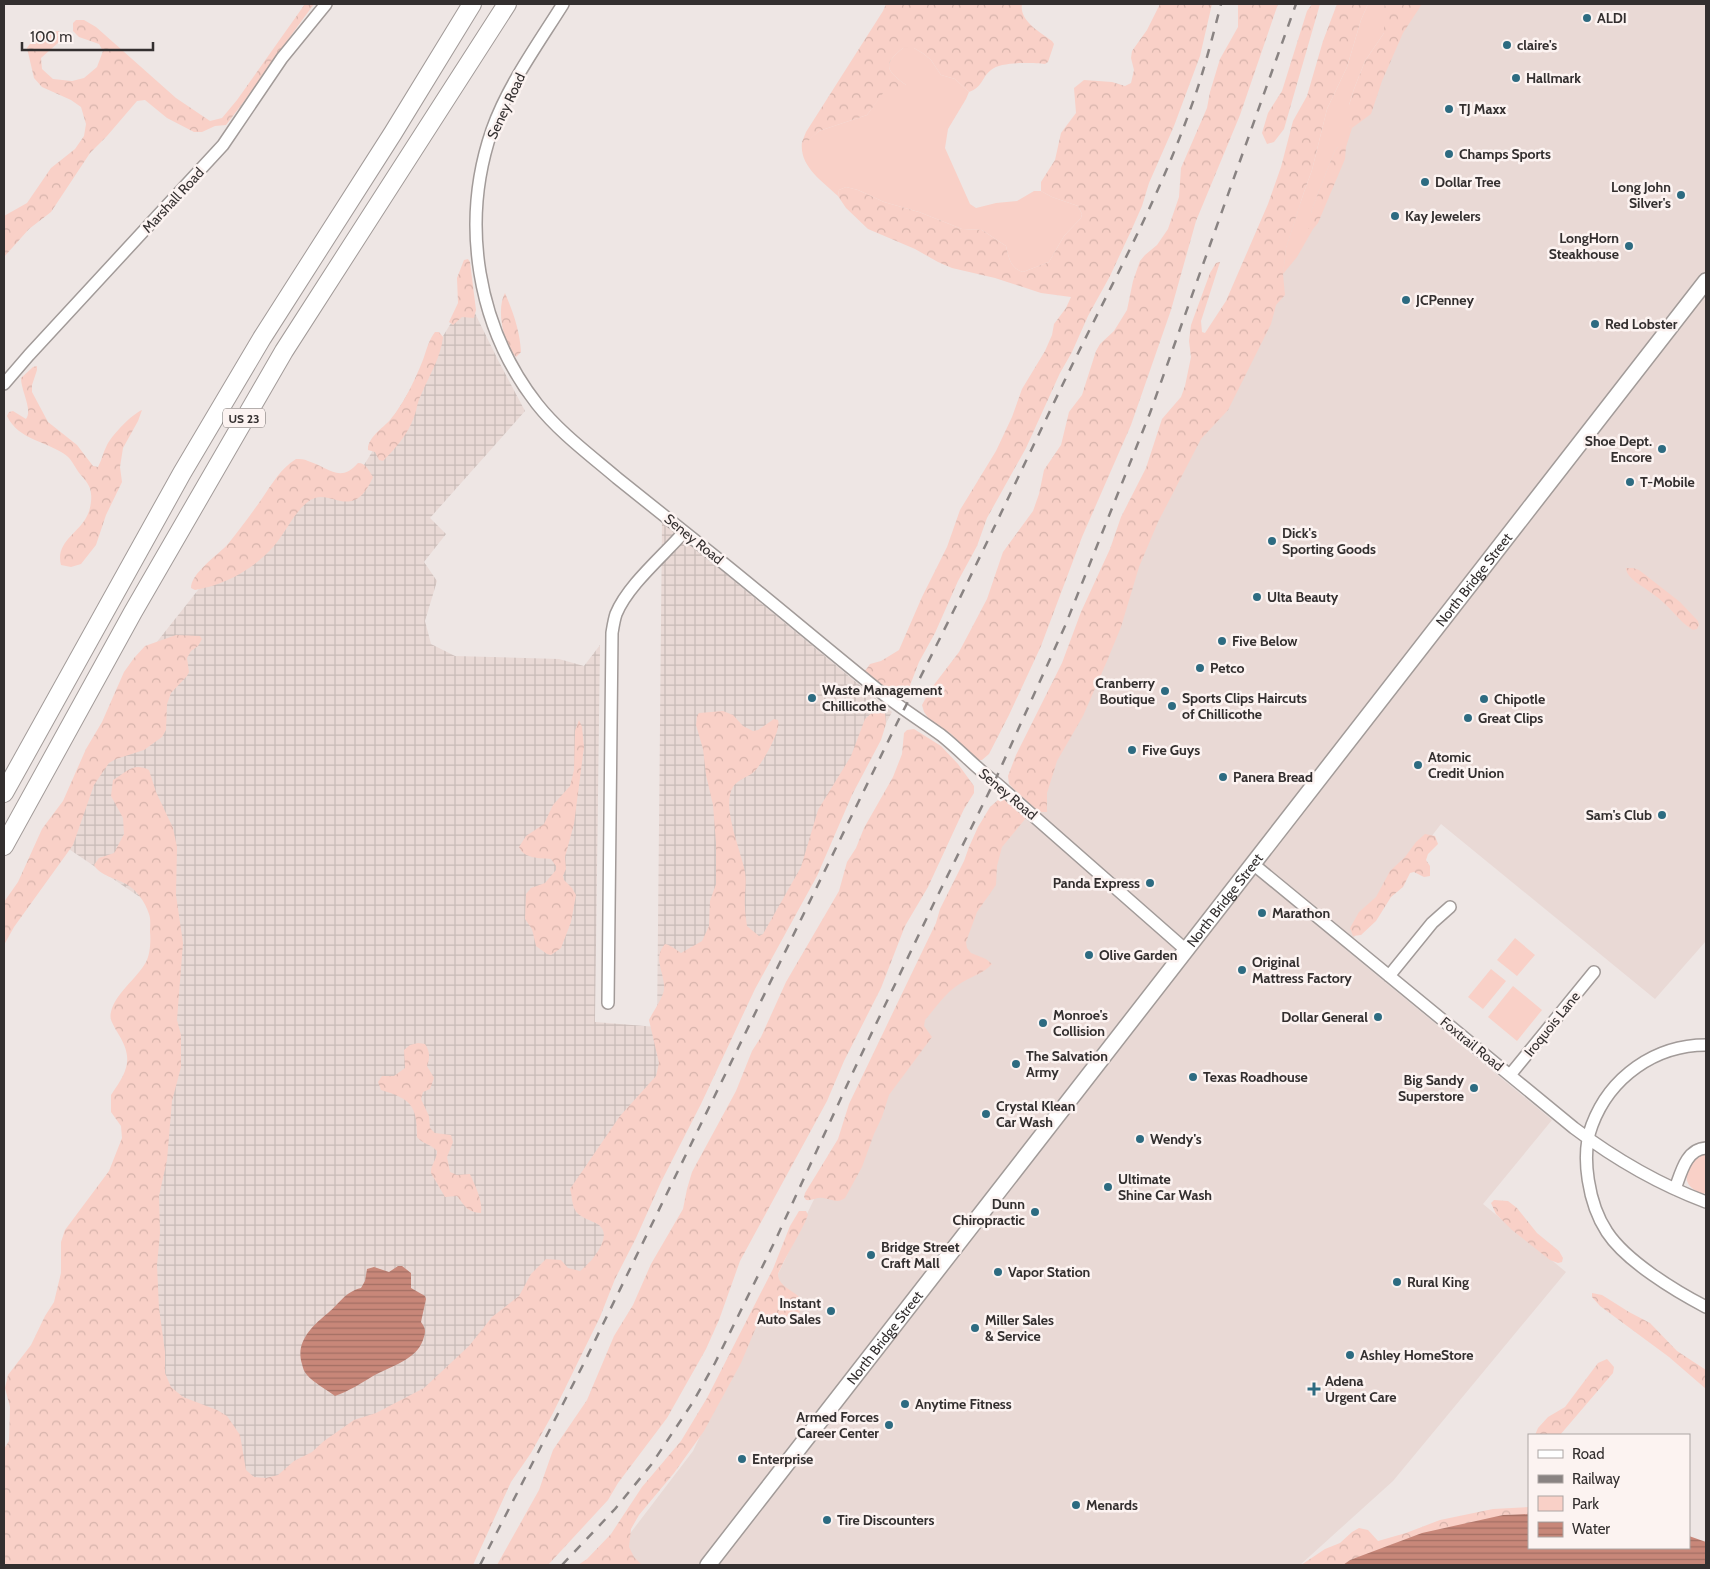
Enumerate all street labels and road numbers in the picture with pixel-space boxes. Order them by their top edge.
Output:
street label: Seney Road [483,70,529,142]
street label: Marshall Road [138,164,208,236]
road number: US 23 [223,408,265,428]
street label: Seney Road [661,510,727,568]
street label: North Bridge Street [1432,529,1516,630]
street label: Seney Road [975,764,1041,824]
street label: North Bridge Street [1183,849,1267,951]
street label: Iroquois Lane [1520,988,1584,1060]
street label: Foxtrail Road [1437,1013,1507,1075]
street label: North Bridge Street [843,1287,927,1388]

